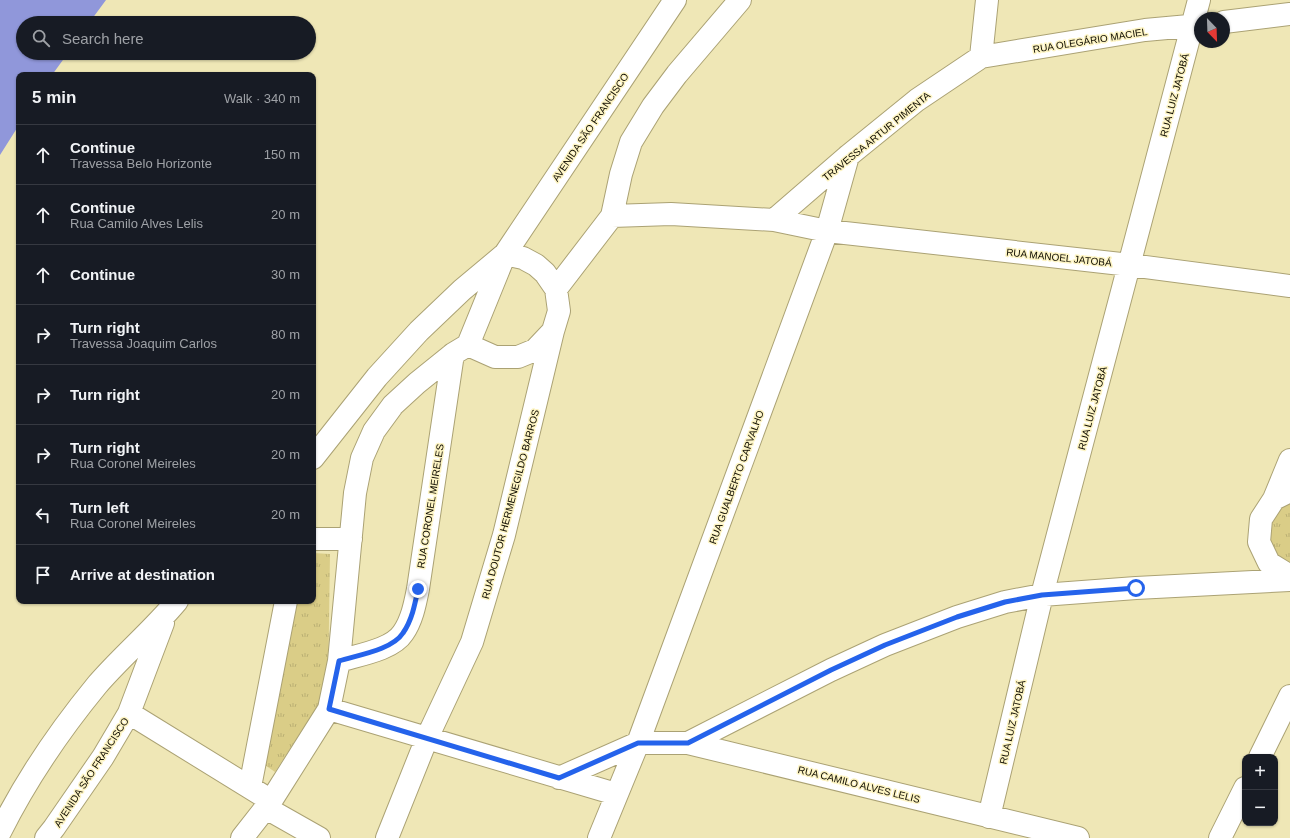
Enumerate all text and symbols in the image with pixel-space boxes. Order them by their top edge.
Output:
north arrow [1194,12,1230,48]
search box [16,16,316,60]
street label: RUA OLEGÁRIO MACIEL [1032,25,1148,55]
icon: search [30,27,52,49]
text: Search here [62,30,144,47]
street label: RUA LUIZ JATOBÁ [1157,52,1191,138]
street label: AVENIDA SÃO FRANCISCO [549,70,631,183]
text: 5 min [32,88,76,107]
street label: TRAVESSA ARTUR PIMENTA [820,89,933,183]
text: Walk · 340 m [224,91,300,106]
text: Continue [70,139,135,156]
icon: ahead [32,144,54,166]
text: 150 m [264,147,300,162]
text: Travessa Belo Horizonte [70,156,212,171]
text: Continue [70,199,135,216]
icon: ahead [32,204,54,226]
text: 20 m [271,207,300,222]
text: Rua Camilo Alves Lelis [70,216,203,231]
street label: RUA MANOEL JATOBÁ [1006,245,1113,269]
icon: ahead [32,264,54,286]
text: Continue [70,266,135,283]
text: 30 m [271,267,300,282]
text: Turn right [70,319,140,336]
icon: right [32,324,54,346]
text: 80 m [271,327,300,342]
text: Travessa Joaquim Carlos [70,336,217,351]
street label: RUA LUIZ JATOBÁ [1075,365,1109,451]
icon: right [32,384,54,406]
text: Turn right [70,386,140,403]
text: 20 m [271,387,300,402]
street label: RUA DOUTOR HERMENEGILDO BARROS [480,408,541,600]
street label: RUA GUALBERTO CARVALHO [707,409,766,546]
text: Turn right [70,439,140,456]
street label: RUA CORONEL MEIRELES [415,443,446,569]
icon: right [32,444,54,466]
text: 20 m [271,447,300,462]
text: Rua Coronel Meireles [70,456,196,471]
text: Turn left [70,499,129,516]
icon: left [32,504,54,526]
text: 20 m [271,507,300,522]
text: Rua Coronel Meireles [70,516,196,531]
icon: arrive [32,564,54,586]
text: Arrive at destination [70,566,215,583]
route start [1127,579,1145,597]
route end [409,580,427,598]
street label: RUA LUIZ JATOBÁ [997,679,1028,765]
street label: AVENIDA SÃO FRANCISCO [51,715,131,829]
map controls [1242,754,1278,826]
button: + [1242,754,1278,790]
street label: RUA CAMILO ALVES LELIS [797,764,921,805]
button: − [1242,790,1278,826]

